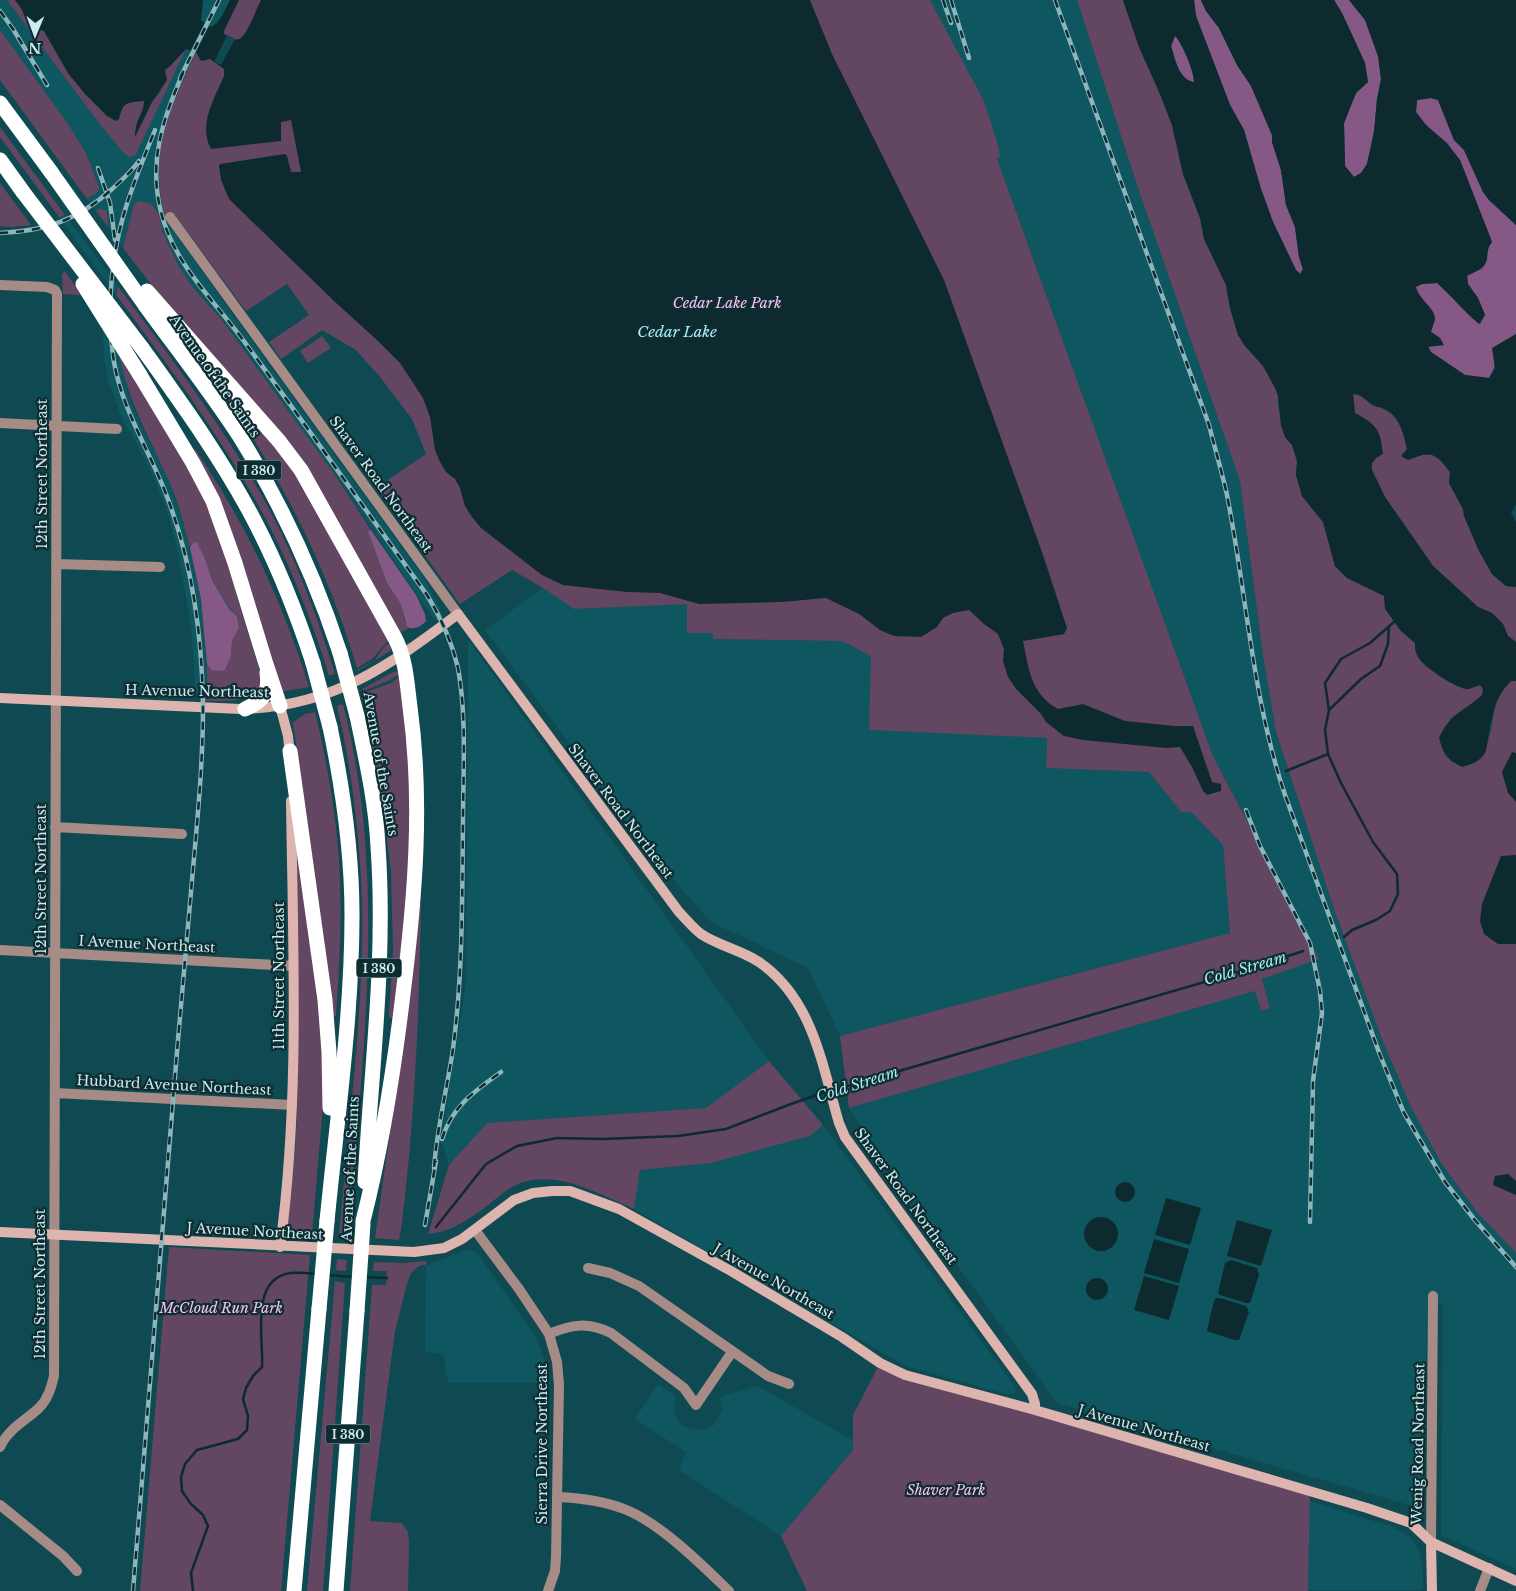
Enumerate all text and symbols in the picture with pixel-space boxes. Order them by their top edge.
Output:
north arrow [10,10,60,60]
text: N [28,39,42,57]
park label: Cedar Lake Park [673,294,781,312]
street label: Avenue of the Saints [165,310,264,441]
water label: Cedar Lake [637,322,717,341]
street label: 12th Street Northeast [33,398,51,549]
street label: Shaver Road Northeast [325,412,437,556]
road number: I 380 [236,460,282,480]
street label: H Avenue Northeast [125,681,270,701]
street label: Avenue of the Saints [359,690,403,837]
street label: Shaver Road Northeast [564,740,678,883]
street label: 12th Street Northeast [32,803,50,954]
street label: 11th Street Northeast [270,901,288,1050]
street label: I Avenue Northeast [78,931,217,957]
water label: Cold Stream [1201,947,1289,989]
road number: I 380 [356,958,402,978]
water label: Cold Stream [813,1062,901,1106]
street label: Hubbard Avenue Northeast [76,1071,273,1099]
street label: Avenue of the Saints [337,1096,363,1243]
street label: Shaver Road Northeast [850,1124,962,1268]
street label: 12th Street Northeast [31,1208,49,1359]
street label: J Avenue Northeast [184,1218,324,1244]
street label: J Avenue Northeast [709,1238,838,1323]
park label: McCloud Run Park [158,1299,283,1317]
street label: Wenig Road Northeast [1408,1362,1428,1526]
street label: Sierra Drive Northeast [533,1363,551,1525]
street label: J Avenue Northeast [1074,1400,1213,1456]
road number: I 380 [326,1425,370,1444]
park label: Shaver Park [906,1481,986,1499]

